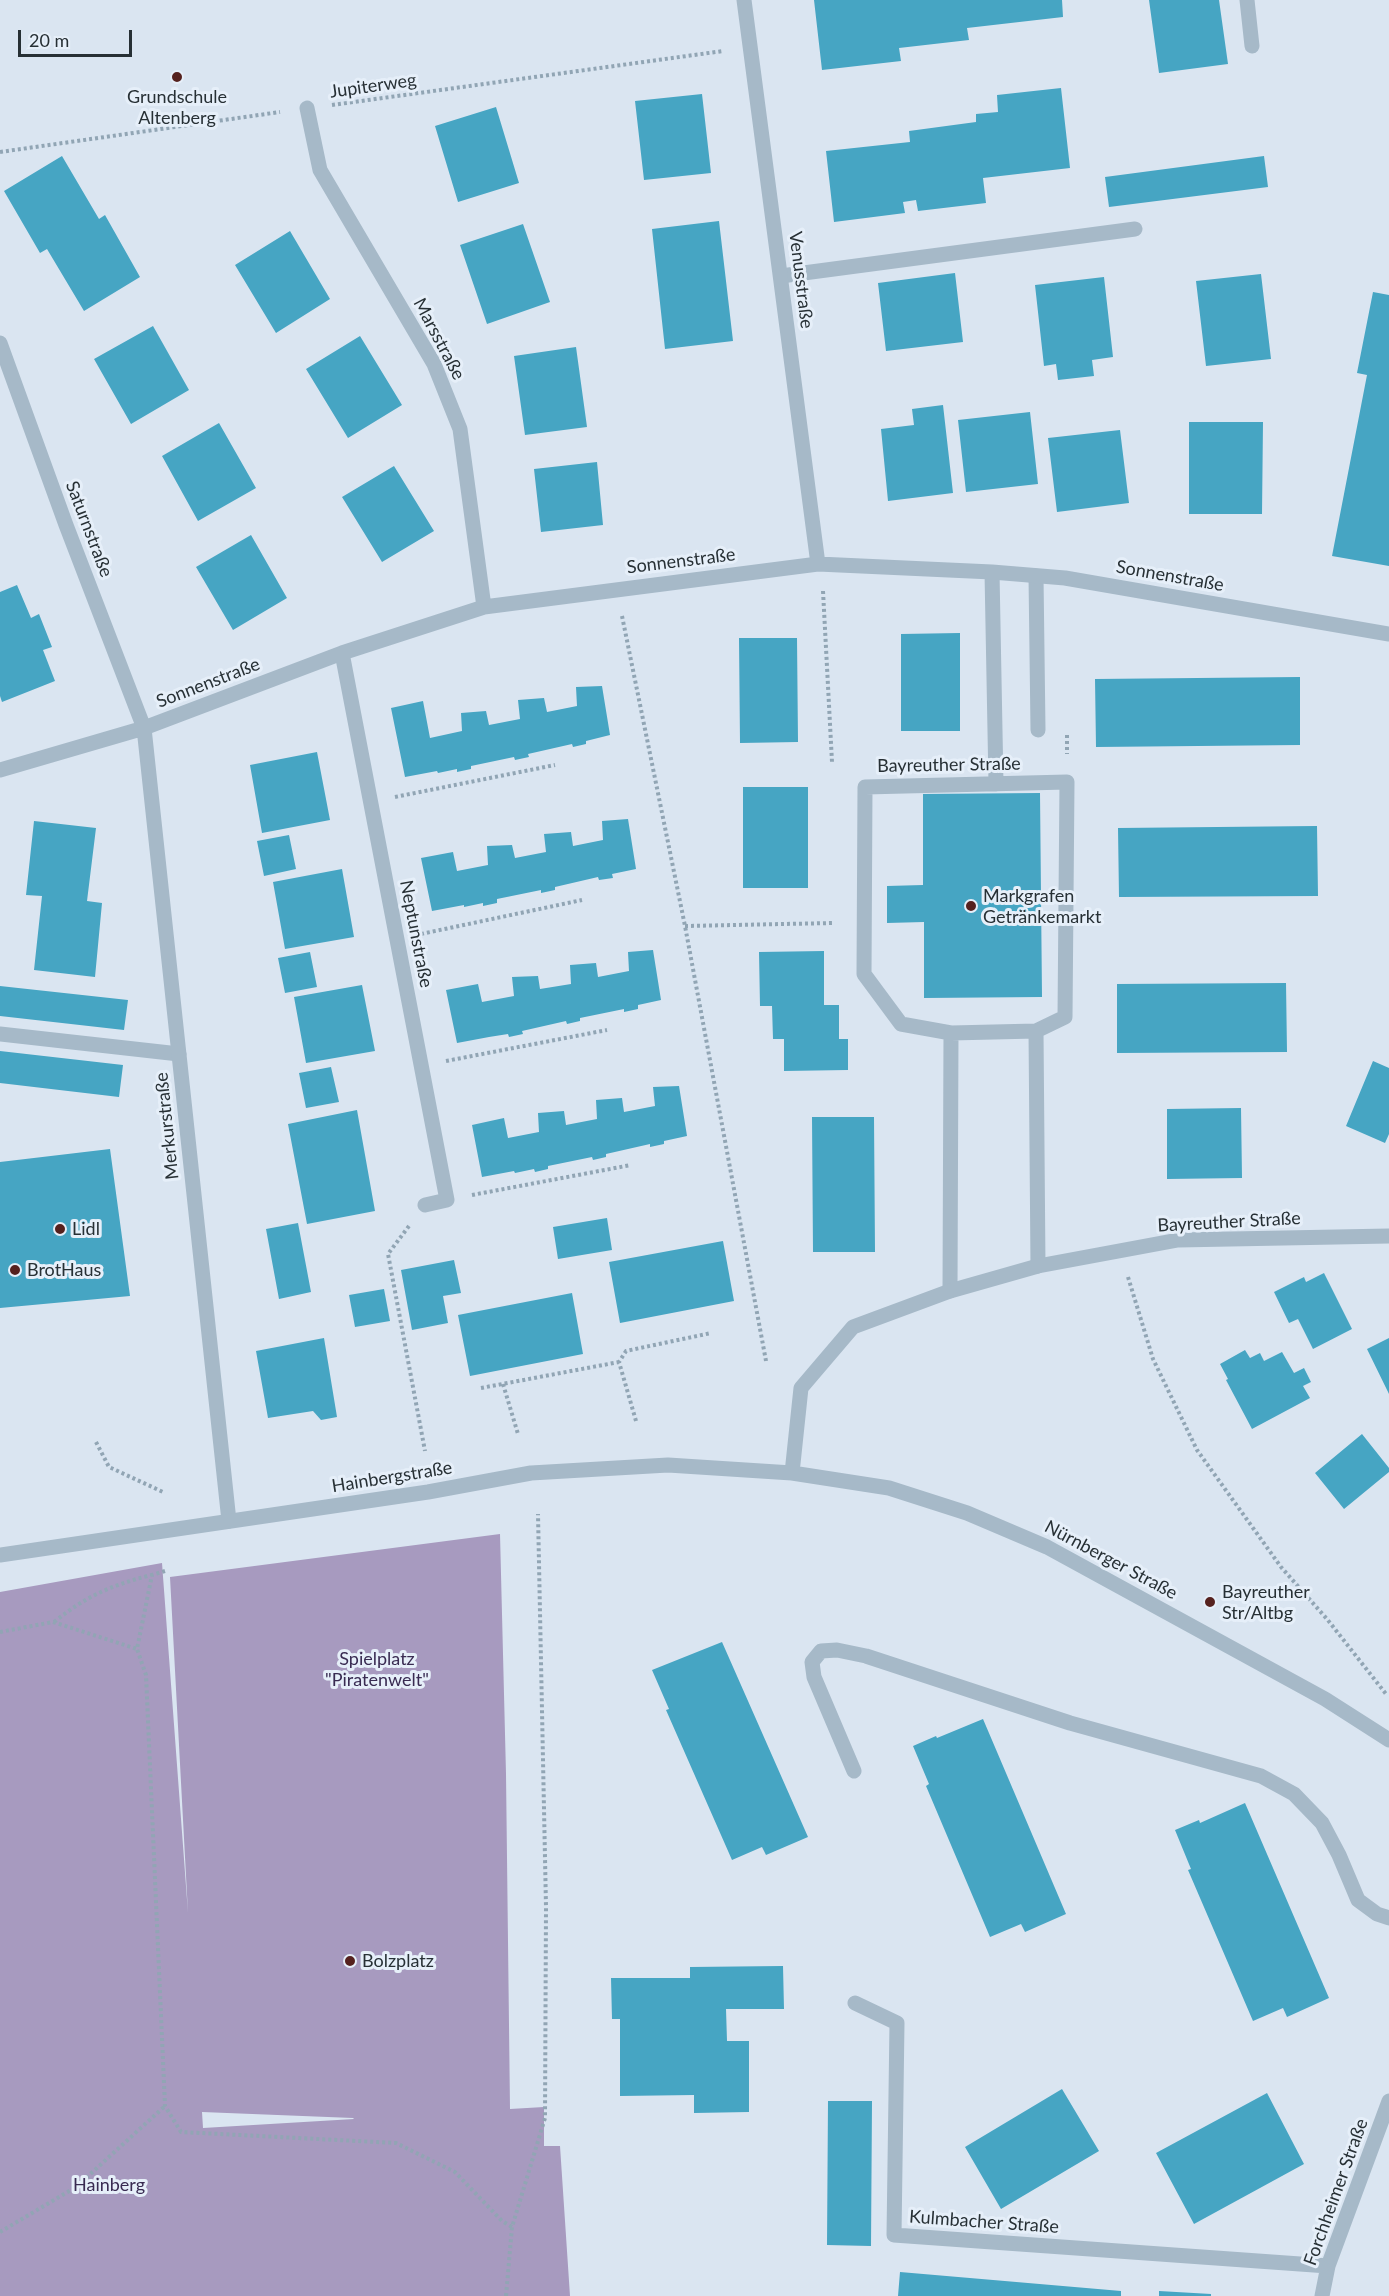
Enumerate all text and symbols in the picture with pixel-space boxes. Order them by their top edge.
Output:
scale bar [21,18,135,56]
text: 20 m [29,29,69,51]
street label: Jupiterweg [328,69,418,103]
marker: Grundschule Altenberg [170,70,184,84]
place label: Grundschule Altenberg [127,86,227,128]
street label: Venusstraße [784,230,818,330]
street label: Marsstraße [409,295,469,383]
street label: Saturnstraße [61,478,117,580]
street label: Sonnenstraße [626,544,736,578]
street label: Sonnenstraße [1114,556,1226,596]
street label: Sonnenstraße [153,653,263,713]
street label: Bayreuther Straße [877,753,1021,777]
street label: Neptunstraße [395,878,437,990]
place label: Markgrafen Getränkemarkt [983,885,1101,928]
marker: Markgrafen Getränkemarkt [964,899,978,913]
street label: Merkurstraße [151,1071,183,1181]
street label: Bayreuther Straße [1157,1207,1301,1237]
place label: Lidl [72,1218,100,1240]
marker: Lidl [53,1222,67,1236]
place label: BrotHaus [27,1259,101,1281]
marker: BrotHaus [8,1263,22,1277]
street label: Hainbergstraße [330,1457,454,1497]
street label: Nürnberger Straße [1041,1516,1181,1604]
place label: Bayreuther Str/Altbg [1222,1581,1310,1624]
marker: Bayreuther Str/Altbg [1203,1595,1217,1609]
park label: Spielplatz "Piratenwelt" [325,1648,429,1690]
place label: Bolzplatz [362,1950,434,1972]
marker: Bolzplatz [343,1954,357,1968]
street label: Forchheimer Straße [1299,2116,1373,2268]
park label: Hainberg [73,2174,145,2196]
street label: Kulmbacher Straße [908,2206,1060,2238]

